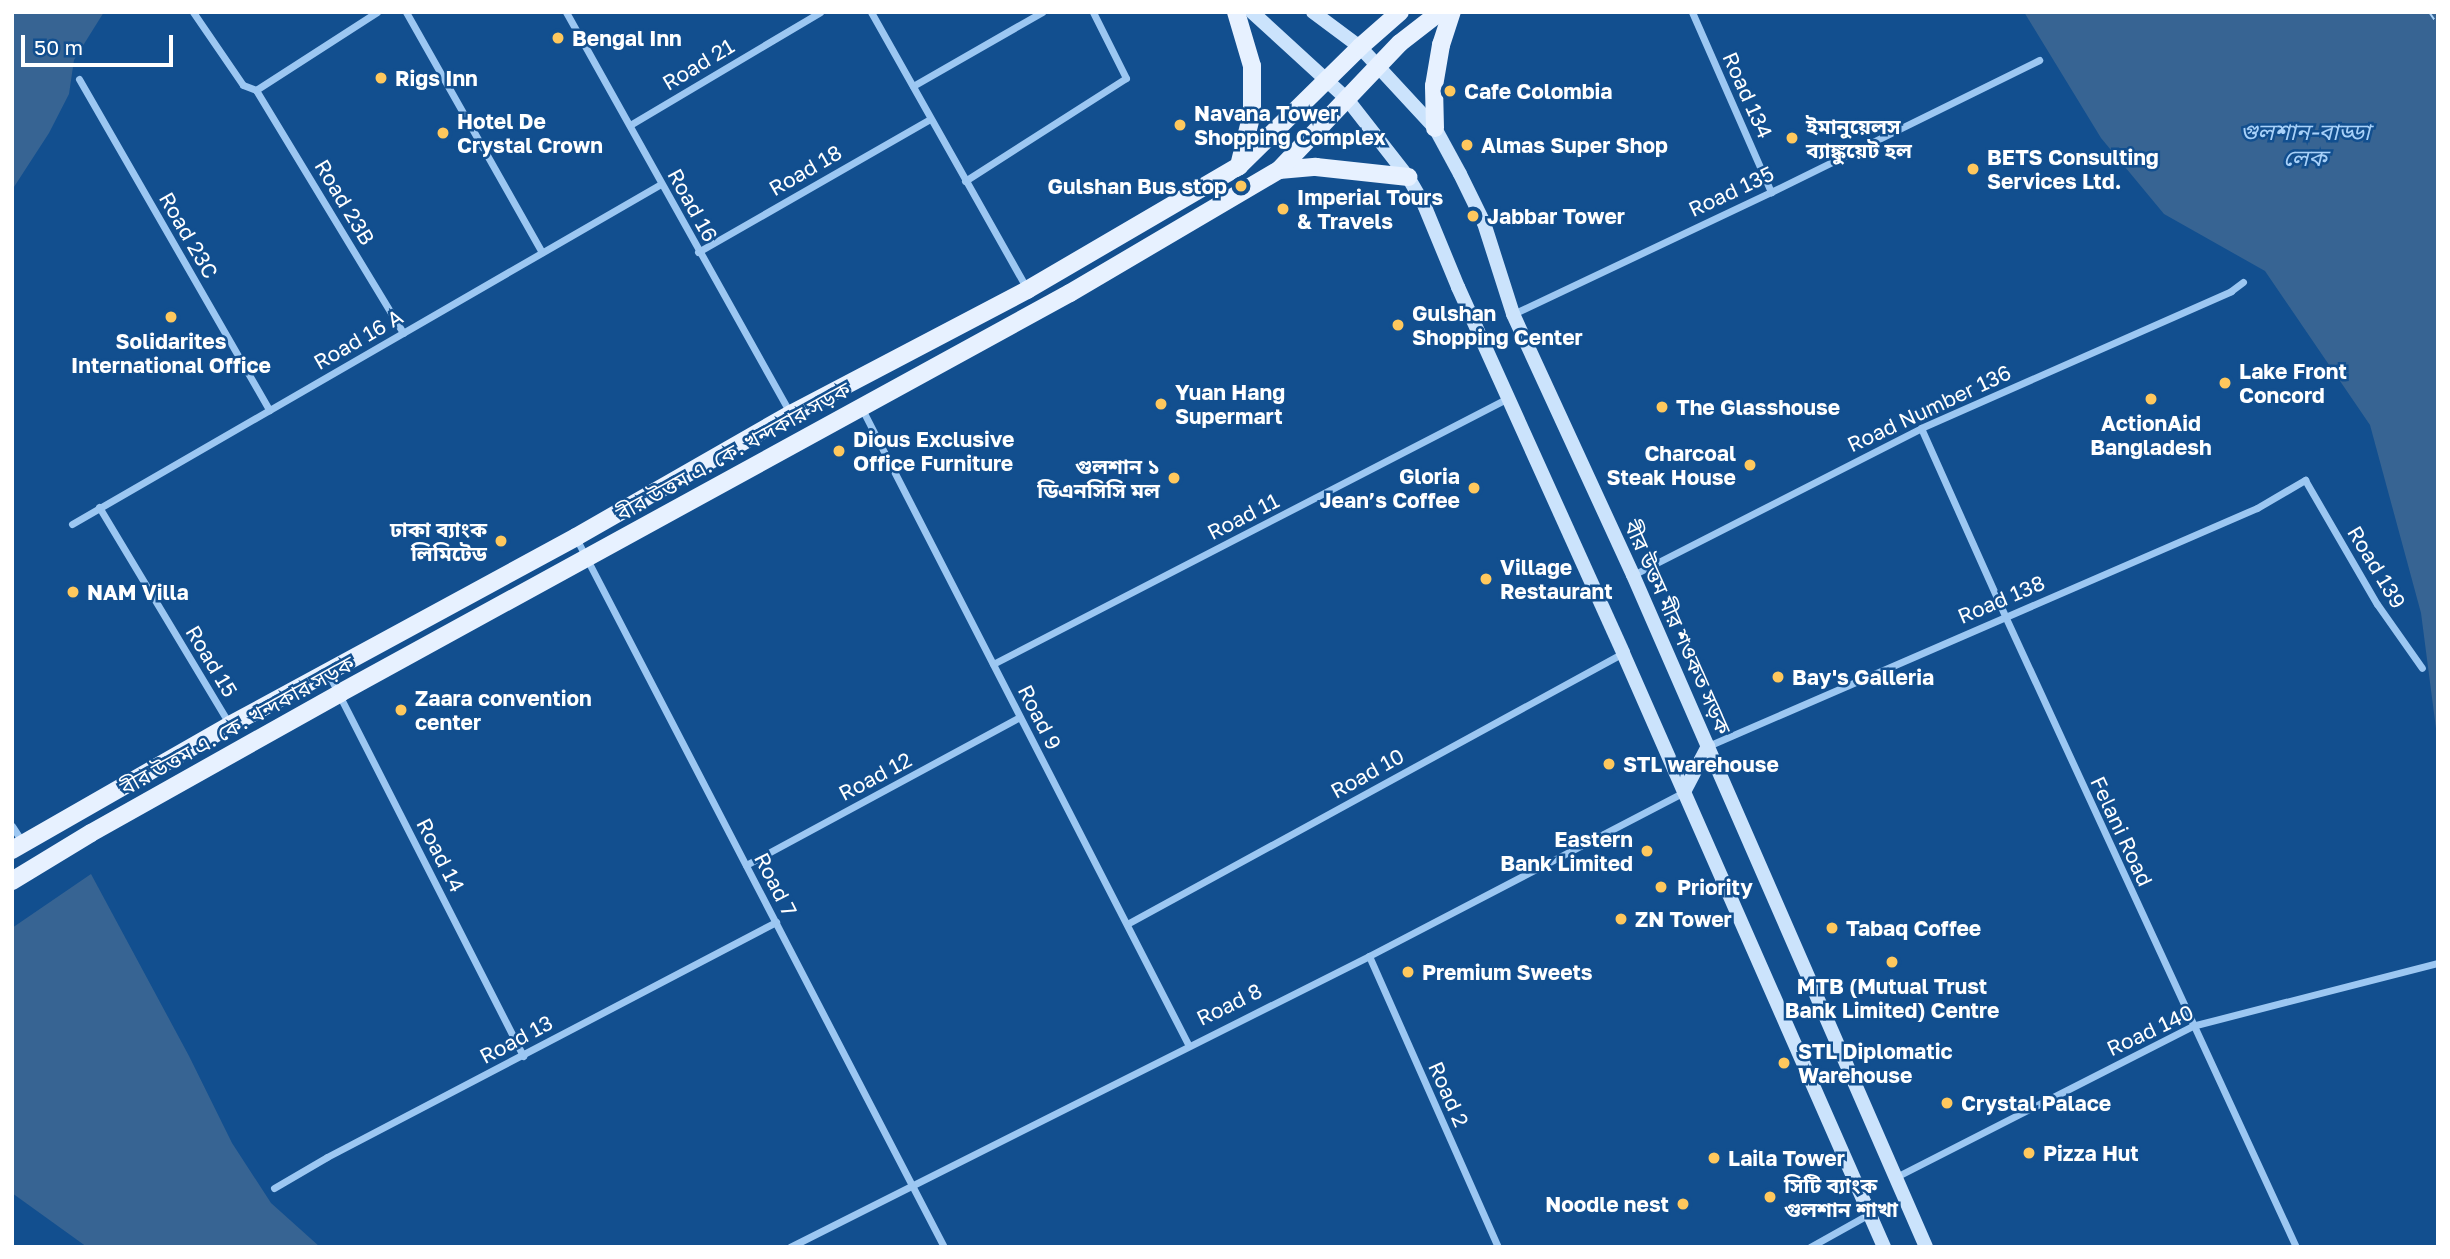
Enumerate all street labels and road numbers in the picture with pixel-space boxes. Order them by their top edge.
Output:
street label: Road 21 [658,33,738,95]
street label: Road 134 [1718,48,1778,142]
street label: Road 18 [764,139,846,201]
street label: Road 23B [310,155,380,249]
street label: Road 135 [1684,160,1778,222]
street label: Road 16 [663,164,723,246]
street label: Road 23C [154,187,224,283]
street label: Road 16 A [309,303,407,375]
street label: Road Number 136 [1843,359,2015,457]
street label: বীর উত্তম এ. কে. খন্দকার সড়ক [612,376,854,526]
street label: Road 11 [1203,487,1283,545]
street label: বীর উত্তম মীর শওকত সড়ক [1619,516,1737,738]
street label: Road 139 [2343,521,2411,613]
street label: Road 138 [1954,569,2048,629]
street label: Road 15 [181,621,243,701]
street label: বীর উত্তম এ. কে. খন্দকার সড়ক [116,650,358,800]
street label: Road 9 [1013,680,1067,754]
street label: Road 10 [1326,743,1408,803]
street label: Road 12 [834,746,916,806]
street label: Felani Road [2086,772,2158,890]
street label: Road 14 [412,814,470,896]
street label: Road 7 [749,848,803,920]
street label: Road 8 [1192,977,1266,1031]
street label: Road 140 [2103,999,2197,1061]
street label: Road 13 [475,1009,557,1069]
street label: Road 2 [1423,1057,1475,1131]

